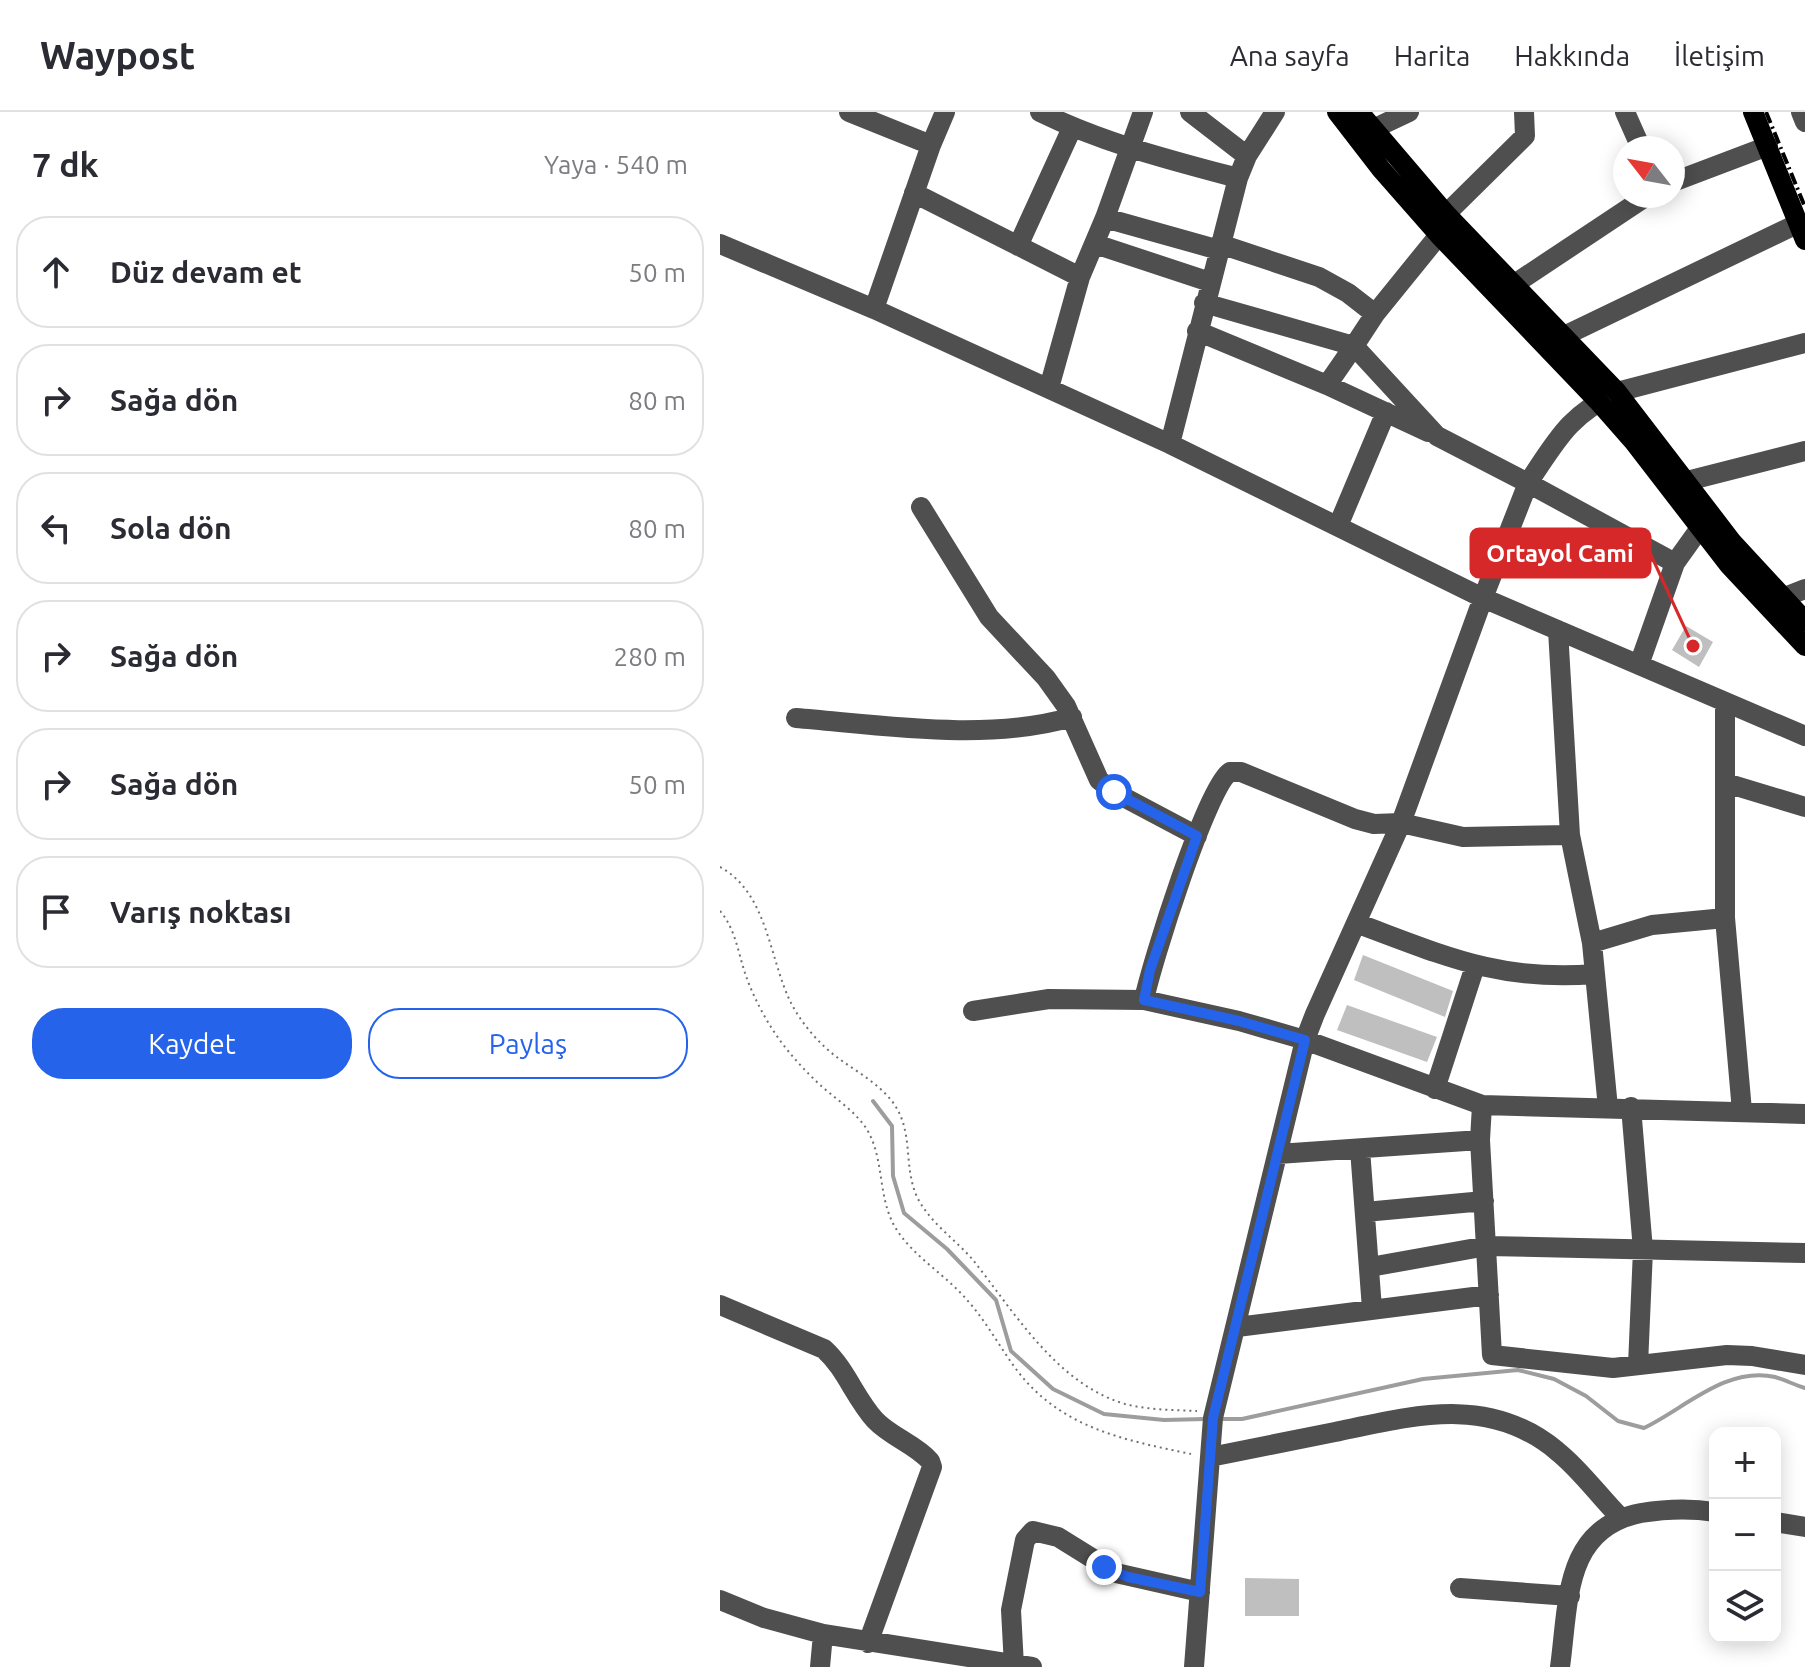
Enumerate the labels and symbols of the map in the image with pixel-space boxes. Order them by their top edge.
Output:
north arrow [1613,136,1685,208]
callout: Ortayol Cami [1471,529,1650,577]
text: Ortayol Cami [1486,540,1634,567]
route start [1096,774,1132,810]
route end [1086,1549,1122,1585]

